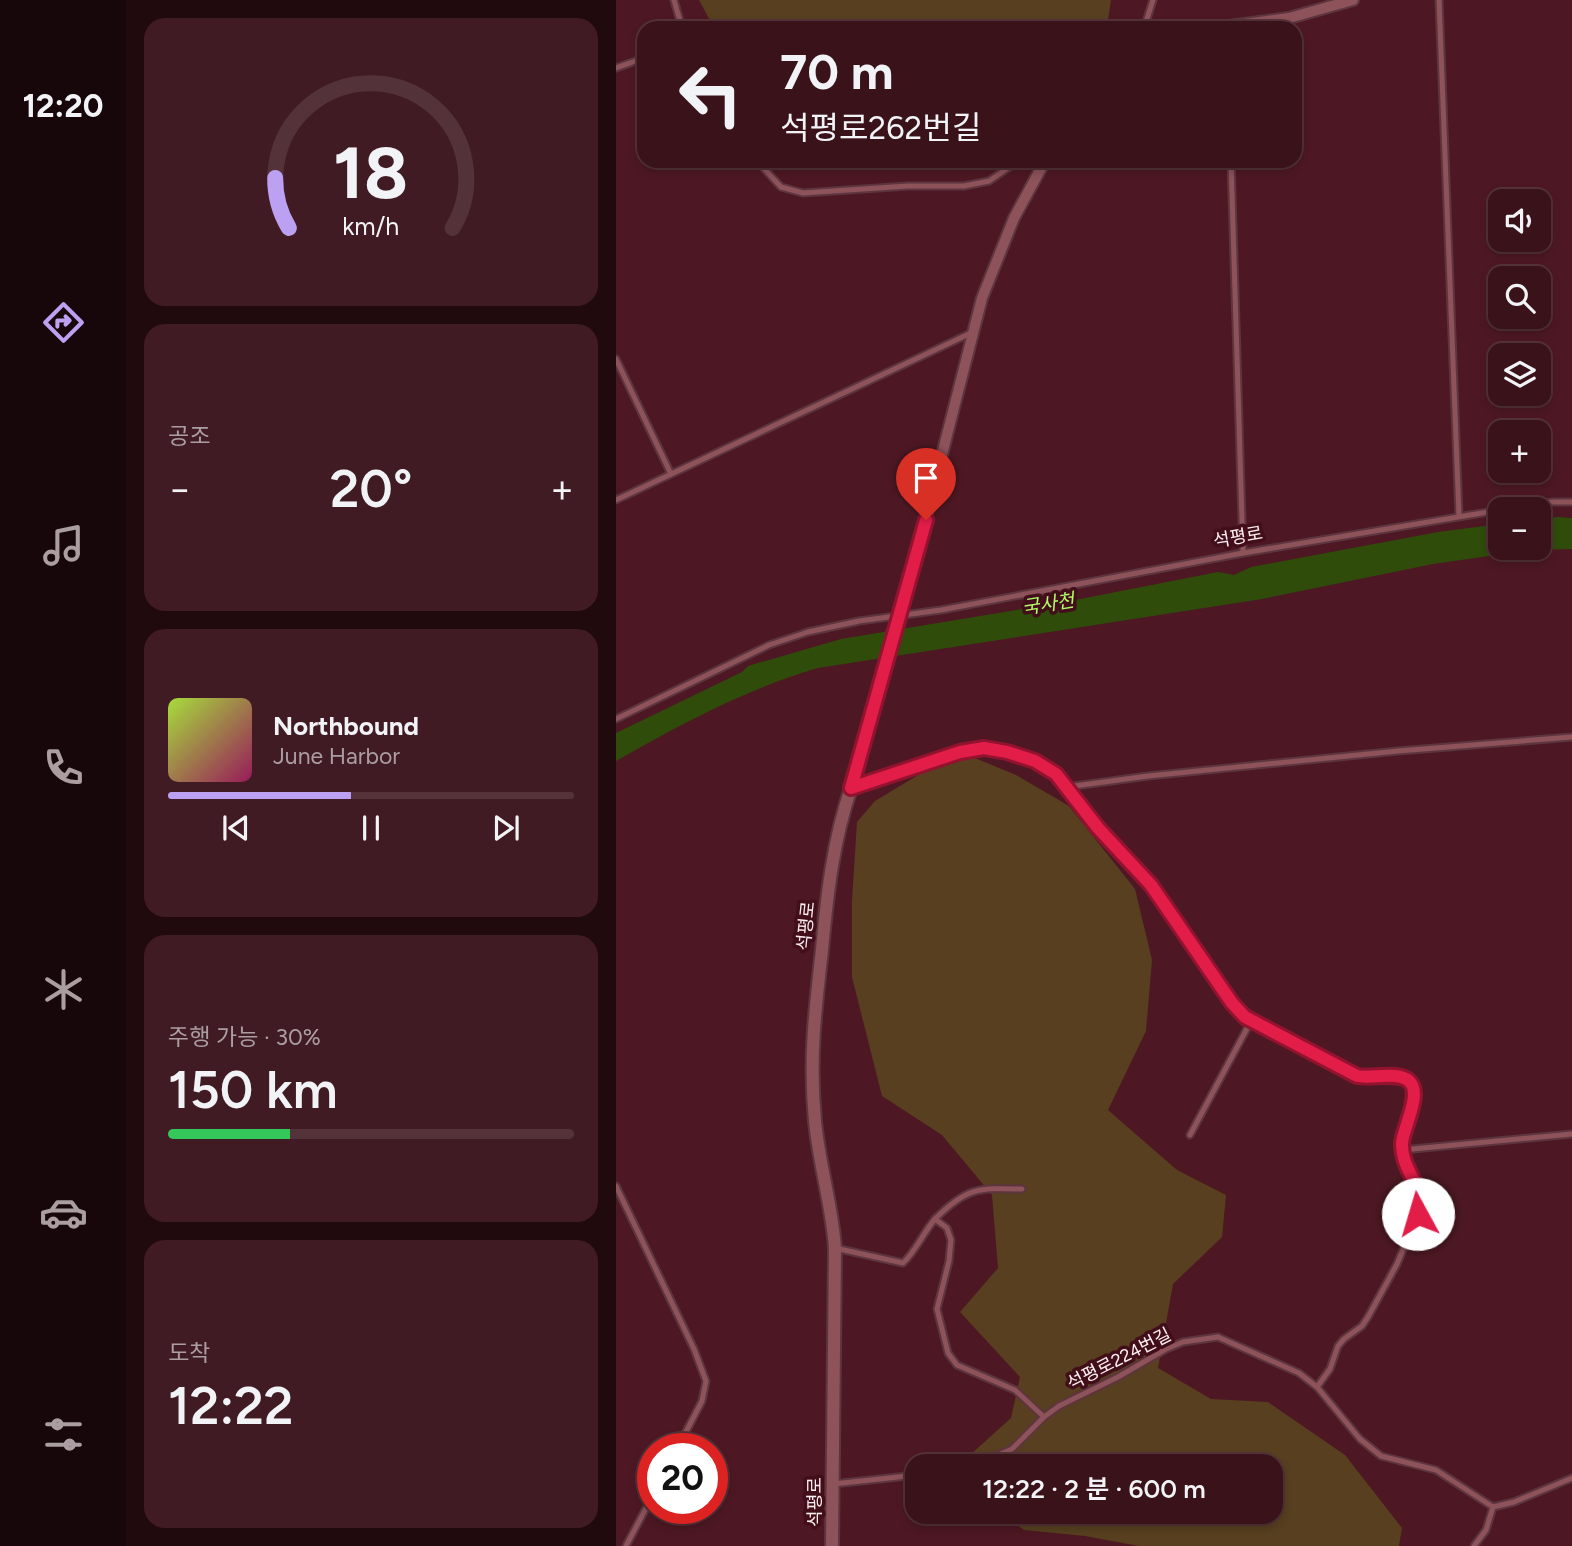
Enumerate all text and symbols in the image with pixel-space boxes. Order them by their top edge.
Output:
text: 70 m [780,42,893,101]
icon: left [665,49,756,140]
text: 12:20 [23,87,103,125]
text: 석평로262번길 [780,109,981,147]
text: 18 [333,129,409,216]
map controls [1488,189,1551,560]
button: sound [1488,189,1551,252]
text: km/h [342,211,400,241]
button: search [1488,266,1551,329]
icon: directions [39,298,88,347]
button: layers [1488,343,1551,406]
button: + [1488,420,1551,483]
text: 공조 [168,422,210,450]
pin [896,448,956,520]
text: 20° [330,458,412,520]
icon: arrive [907,459,945,497]
text: − [168,466,192,512]
text: + [550,466,574,512]
button: − [1488,497,1551,560]
icon: music [39,521,88,570]
street label: 석평로 [1212,522,1264,552]
water label: 국사천 [1020,588,1077,619]
text: Northbound [273,710,419,742]
text: June Harbor [273,742,400,770]
icon: phone [39,743,88,792]
icon: previous [217,809,255,847]
icon: pause [352,809,390,847]
icon: next [487,809,525,847]
street label: 석평로 [792,900,820,952]
icon: climate [39,965,88,1014]
text: 주행 가능 · 30% [168,1023,321,1051]
text: 150 km [168,1059,338,1121]
position arrow [1381,1177,1455,1251]
icon: car [39,1188,88,1237]
street label: 석평로224번길 [1063,1323,1175,1395]
text: 도착 [168,1339,210,1367]
text: 12:22 [168,1375,294,1437]
icon: filters [39,1410,88,1459]
speed limit sign: 20 [637,1433,728,1524]
text: 12:22 · 2 분 · 600 m [982,1473,1206,1505]
street label: 석평로 [804,1477,826,1527]

